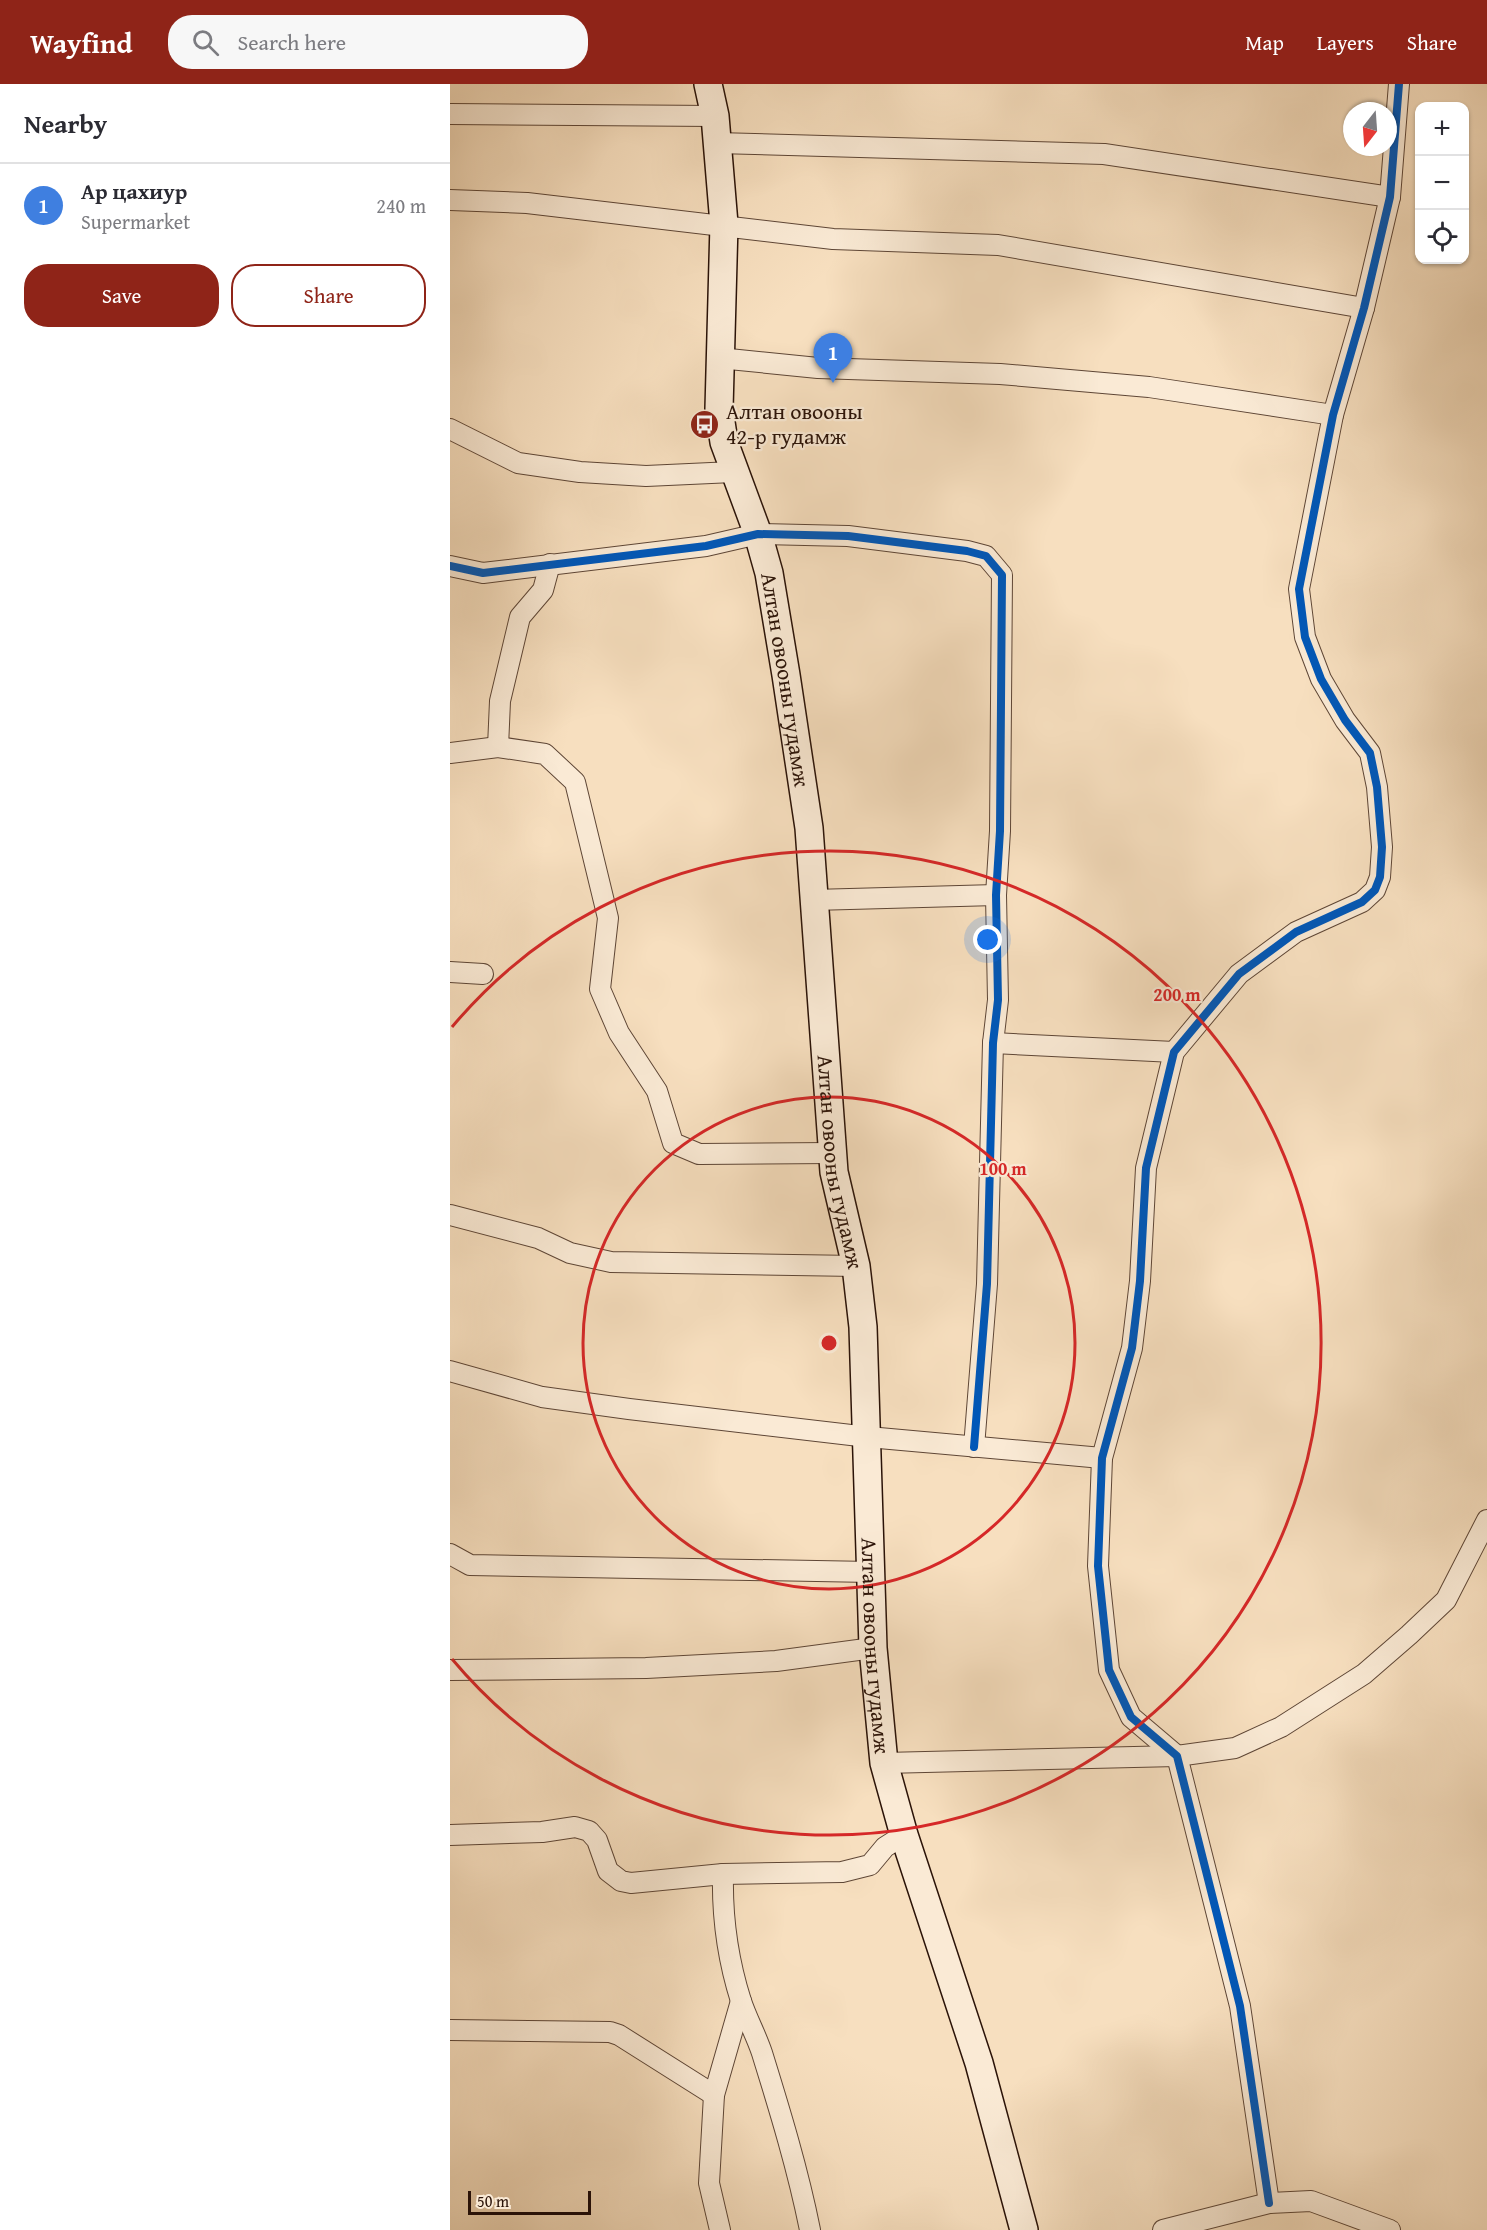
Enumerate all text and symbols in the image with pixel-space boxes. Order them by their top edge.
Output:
search box [168,15,588,69]
text: Wayfind [30,22,132,63]
icon: search [189,26,222,59]
text: Search here [237,26,346,58]
text: Map [1245,27,1284,58]
text: Layers [1317,27,1374,58]
text: Share [1407,27,1457,58]
north arrow [1343,102,1397,156]
map controls [1415,102,1469,264]
button: + [1415,102,1469,156]
text: Nearby [24,104,107,143]
button: − [1415,156,1469,210]
text: Ар цахиур [81,175,187,207]
text: 1 [38,191,49,220]
text: 240 m [376,191,426,220]
text: Supermarket [81,207,190,236]
button: locate [1415,210,1469,264]
button: Save [24,264,219,327]
button: Share [231,264,426,327]
pin: 1 [814,334,853,383]
place label: Алтан овооны 42-р гудамж [726,395,863,452]
bus stop icon: Алтан овооны 42-р гудамж [689,408,721,440]
street label: Алтан овооны гудамж [753,570,819,790]
your location [973,925,1002,954]
text: 200 m [1153,981,1201,1008]
street label: Алтан овооны гудамж [810,1054,872,1273]
text: 100 m [979,1155,1027,1182]
centre of rings [819,1333,839,1353]
street label: Алтан овооны гудамж [854,1537,899,1756]
scale bar [468,2188,591,2216]
text: 50 m [477,2189,509,2213]

